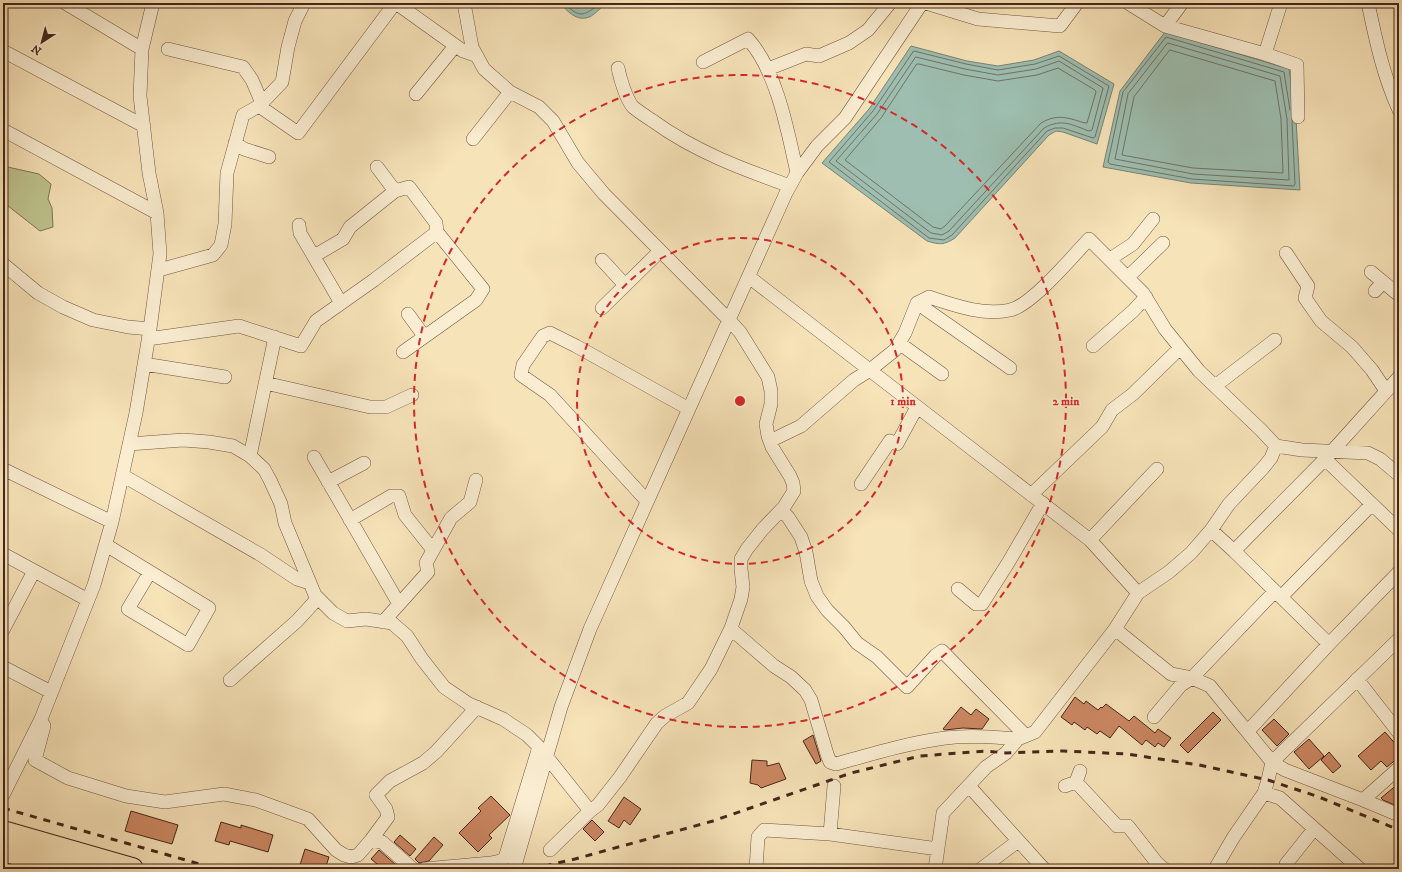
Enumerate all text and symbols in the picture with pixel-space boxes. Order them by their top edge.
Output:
north arrow [22,22,62,62]
text: N [29,41,44,58]
centre of rings [733,394,747,408]
text: 1 min [890,394,916,409]
text: 2 min [1053,394,1080,409]

